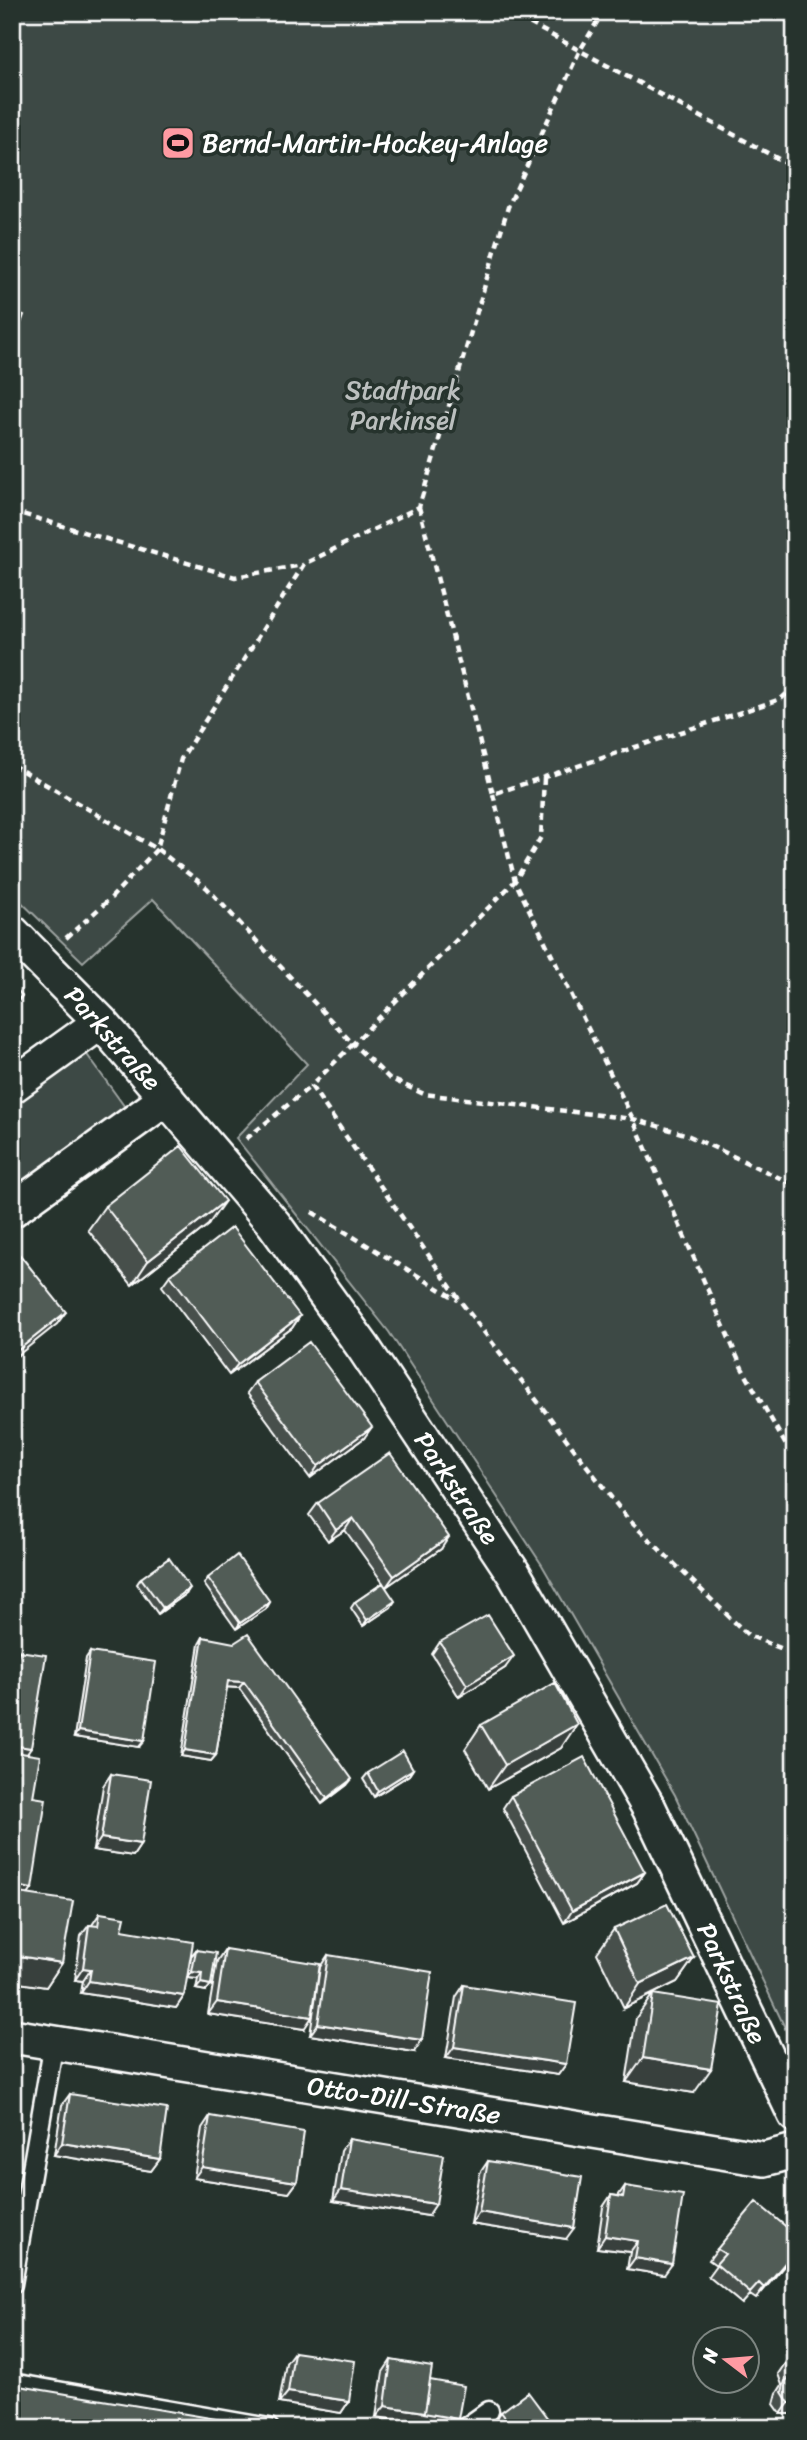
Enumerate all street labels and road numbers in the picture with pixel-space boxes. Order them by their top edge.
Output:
street label: Parkstraße [53,974,174,1102]
street label: Parkstraße [402,1421,513,1555]
street label: Parkstraße [684,1915,780,2052]
street label: Otto-Dill-Straße [304,2062,504,2138]

